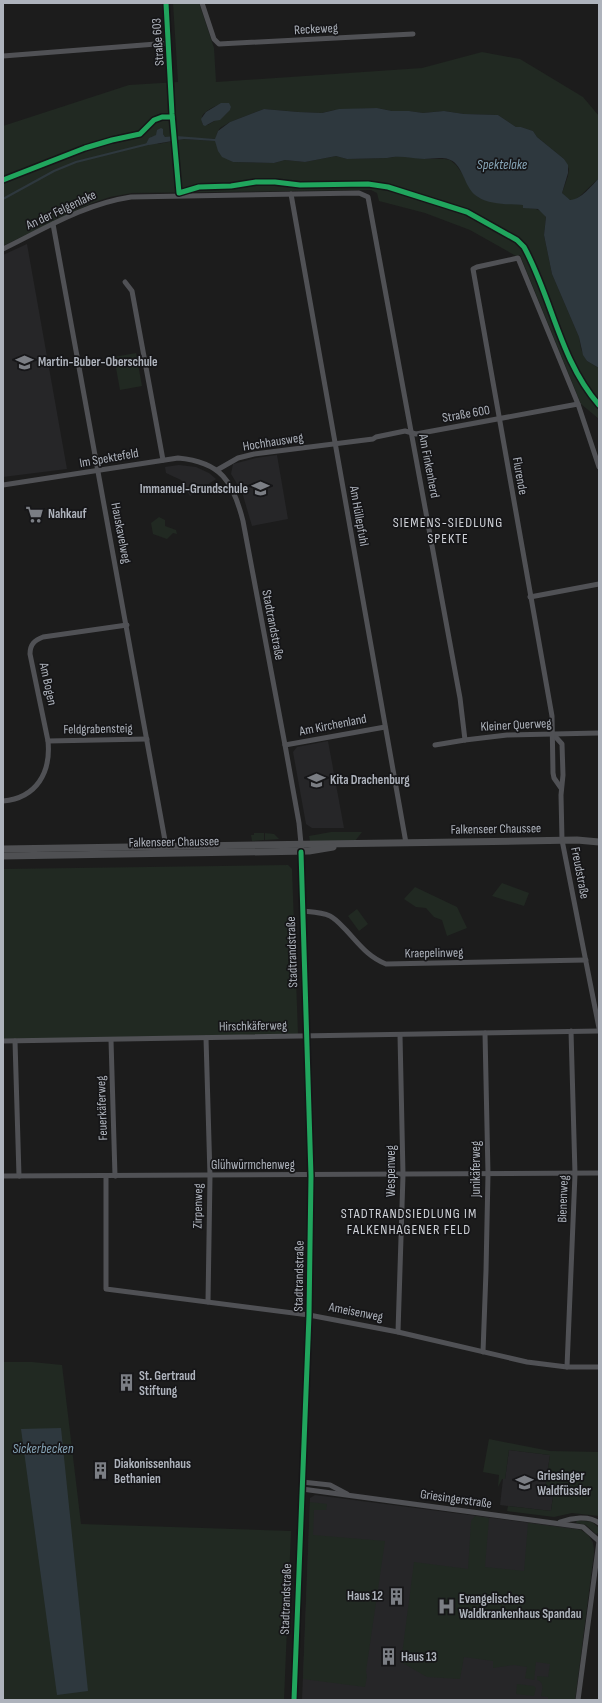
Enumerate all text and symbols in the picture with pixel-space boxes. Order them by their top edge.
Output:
street label: Straße 603 [148,18,168,66]
street label: Reckeweg [294,20,338,38]
water label: Spektelake [477,156,528,173]
street label: An der Felgenlake [22,187,99,234]
school or university icon: Martin-Buber-Oberschule [15,352,35,372]
place label: Martin-Buber-Oberschule [38,354,158,370]
street label: Straße 600 [441,402,491,426]
street label: Hochhausweg [242,429,304,455]
street label: Am Finkenherd [415,432,443,499]
street label: Im Spektefeld [78,445,140,471]
street label: Flurende [509,456,531,496]
school or university icon: Immanuel-Grundschule [251,479,271,499]
place label: Immanuel-Grundschule [140,481,248,497]
street label: Am Hüllepfuhl [346,484,372,547]
street label: Hauskavelweg [107,501,135,565]
supermarket icon: Nahkauf [25,504,45,524]
place label: Nahkauf [48,506,87,522]
district label: SIEMENS-SIEDLUNG SPEKTE [393,514,503,547]
street label: Stadtrandstraße [258,589,288,661]
street label: Am Bogen [35,660,60,707]
street label: Am Kirchenland [297,711,368,740]
street label: Kleiner Querweg [480,715,552,735]
street label: Feldgrabensteig [63,720,133,738]
school or university icon: Kita Drachenburg [307,770,327,790]
place label: Kita Drachenburg [330,772,410,788]
street label: Falkenseer Chaussee [451,820,541,838]
street label: Falkenseer Chaussee [129,833,219,851]
street label: Freudstraße [567,846,593,900]
street label: Stadtrandstraße [283,916,301,988]
street label: Kraepelinweg [405,944,463,962]
street label: Hirschkäferweg [219,1017,287,1035]
street label: Feuerkäferweg [93,1075,111,1141]
street label: Junikäferweg [468,1141,484,1198]
street label: Wespenweg [383,1145,399,1197]
street label: Glühwürmchenweg [211,1157,295,1173]
street label: Bienenweg [554,1175,572,1223]
street label: Zirpenweg [190,1183,206,1229]
district label: STADTRANDSIEDLUNG IM FALKENHAGENER FELD [341,1205,477,1238]
street label: Stadtrandstraße [290,1240,308,1312]
street label: Ameisenweg [327,1299,384,1325]
place label: St. Gertraud Stiftung [139,1368,196,1399]
building icon: St. Gertraud Stiftung [116,1373,136,1393]
water label: Sickerbecken [12,1440,74,1457]
place label: Diakonissenhaus Bethanien [114,1456,191,1487]
building icon: Diakonissenhaus Bethanien [91,1461,111,1481]
place label: Griesinger Waldfüssler [537,1468,591,1499]
school or university icon: Griesinger Waldfüssler [514,1473,534,1493]
street label: Griesingerstraße [419,1486,493,1512]
street label: Stadtrandstraße [277,1563,295,1635]
building icon: Haus 12 [386,1586,406,1606]
place label: Haus 12 [347,1588,383,1604]
place label: Evangelisches Waldkrankenhaus Spandau [459,1591,582,1622]
hospital icon: Evangelisches Waldkrankenhaus Spandau [436,1596,456,1616]
building icon: Haus 13 [378,1647,398,1667]
place label: Haus 13 [401,1649,437,1665]

